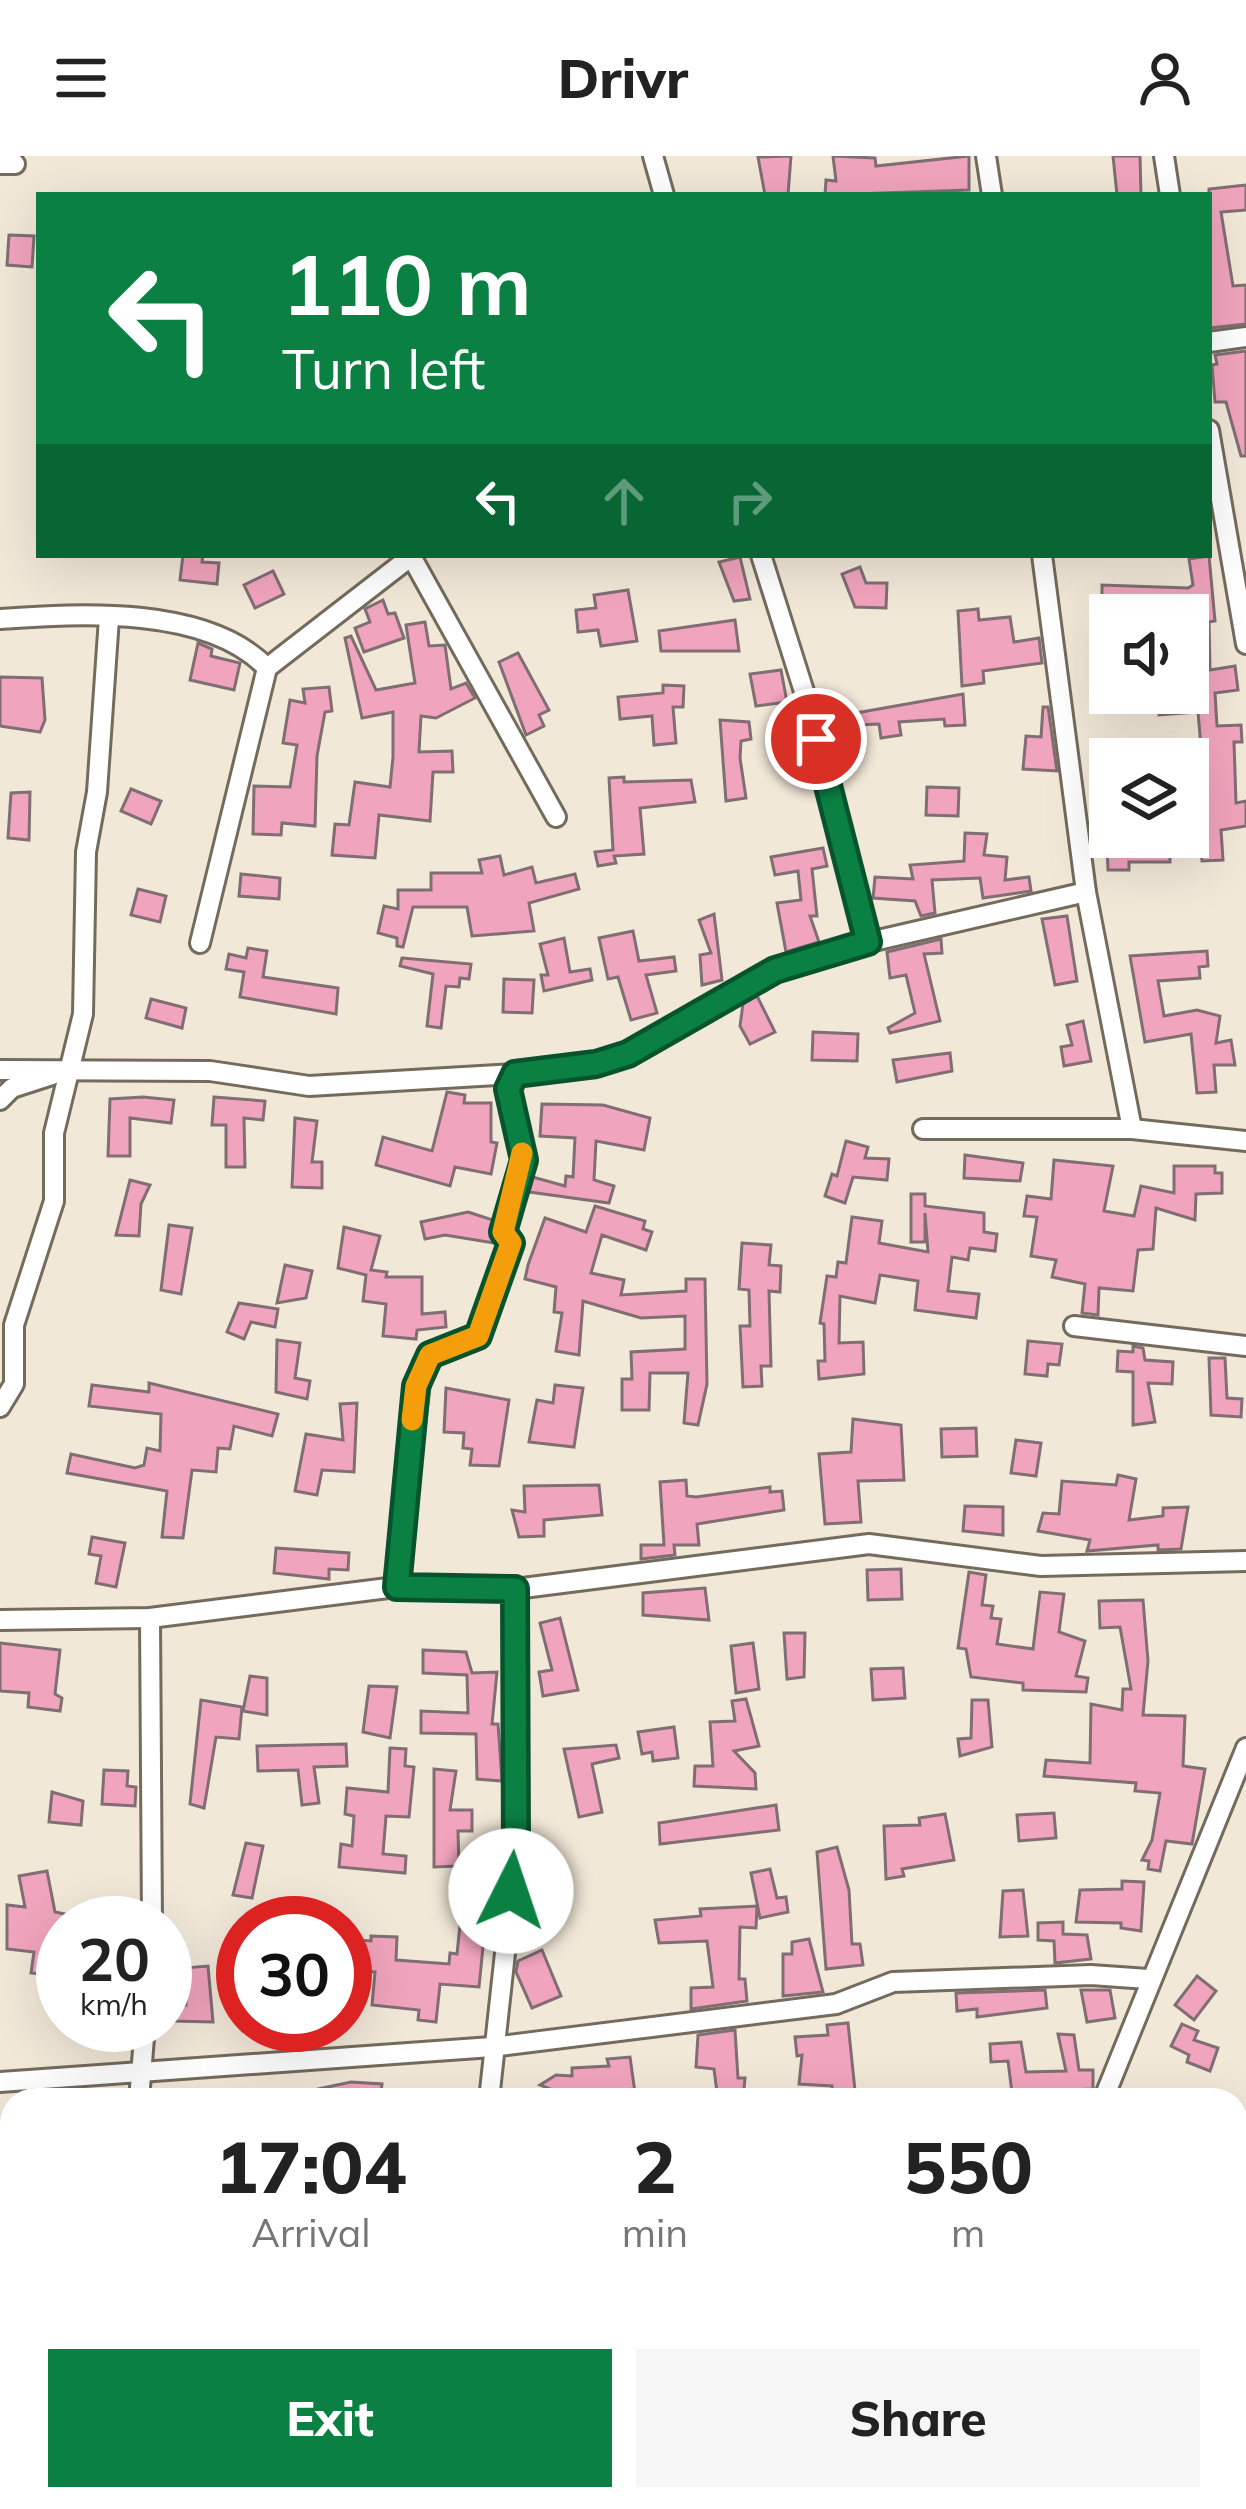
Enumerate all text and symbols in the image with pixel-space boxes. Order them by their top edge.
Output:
text: Drivr [558,44,688,112]
icon: menu [48,45,114,111]
icon: person [1132,45,1198,111]
text: 110 m [282,231,532,336]
icon: left [84,240,240,396]
text: Turn left [282,335,485,403]
icon: left [465,468,531,534]
icon: ahead [591,468,657,534]
icon: right [717,468,783,534]
map controls [1089,594,1209,858]
button: sound [1089,594,1209,714]
pin [765,688,867,790]
icon: arrive [783,706,849,772]
button: layers [1089,738,1209,858]
position arrow [448,1828,574,1954]
speed limit sign: 30 [216,1896,372,2052]
text: 20 [78,1921,150,1996]
text: km/h [80,1985,148,2023]
text: 17:04 [215,2121,407,2211]
text: 2 [633,2121,677,2211]
text: 550 [903,2121,1033,2211]
text: Arrival [251,2208,371,2257]
text: min [622,2208,688,2257]
text: m [951,2208,985,2257]
button: Exit [48,2349,612,2487]
button: Share [636,2349,1200,2487]

